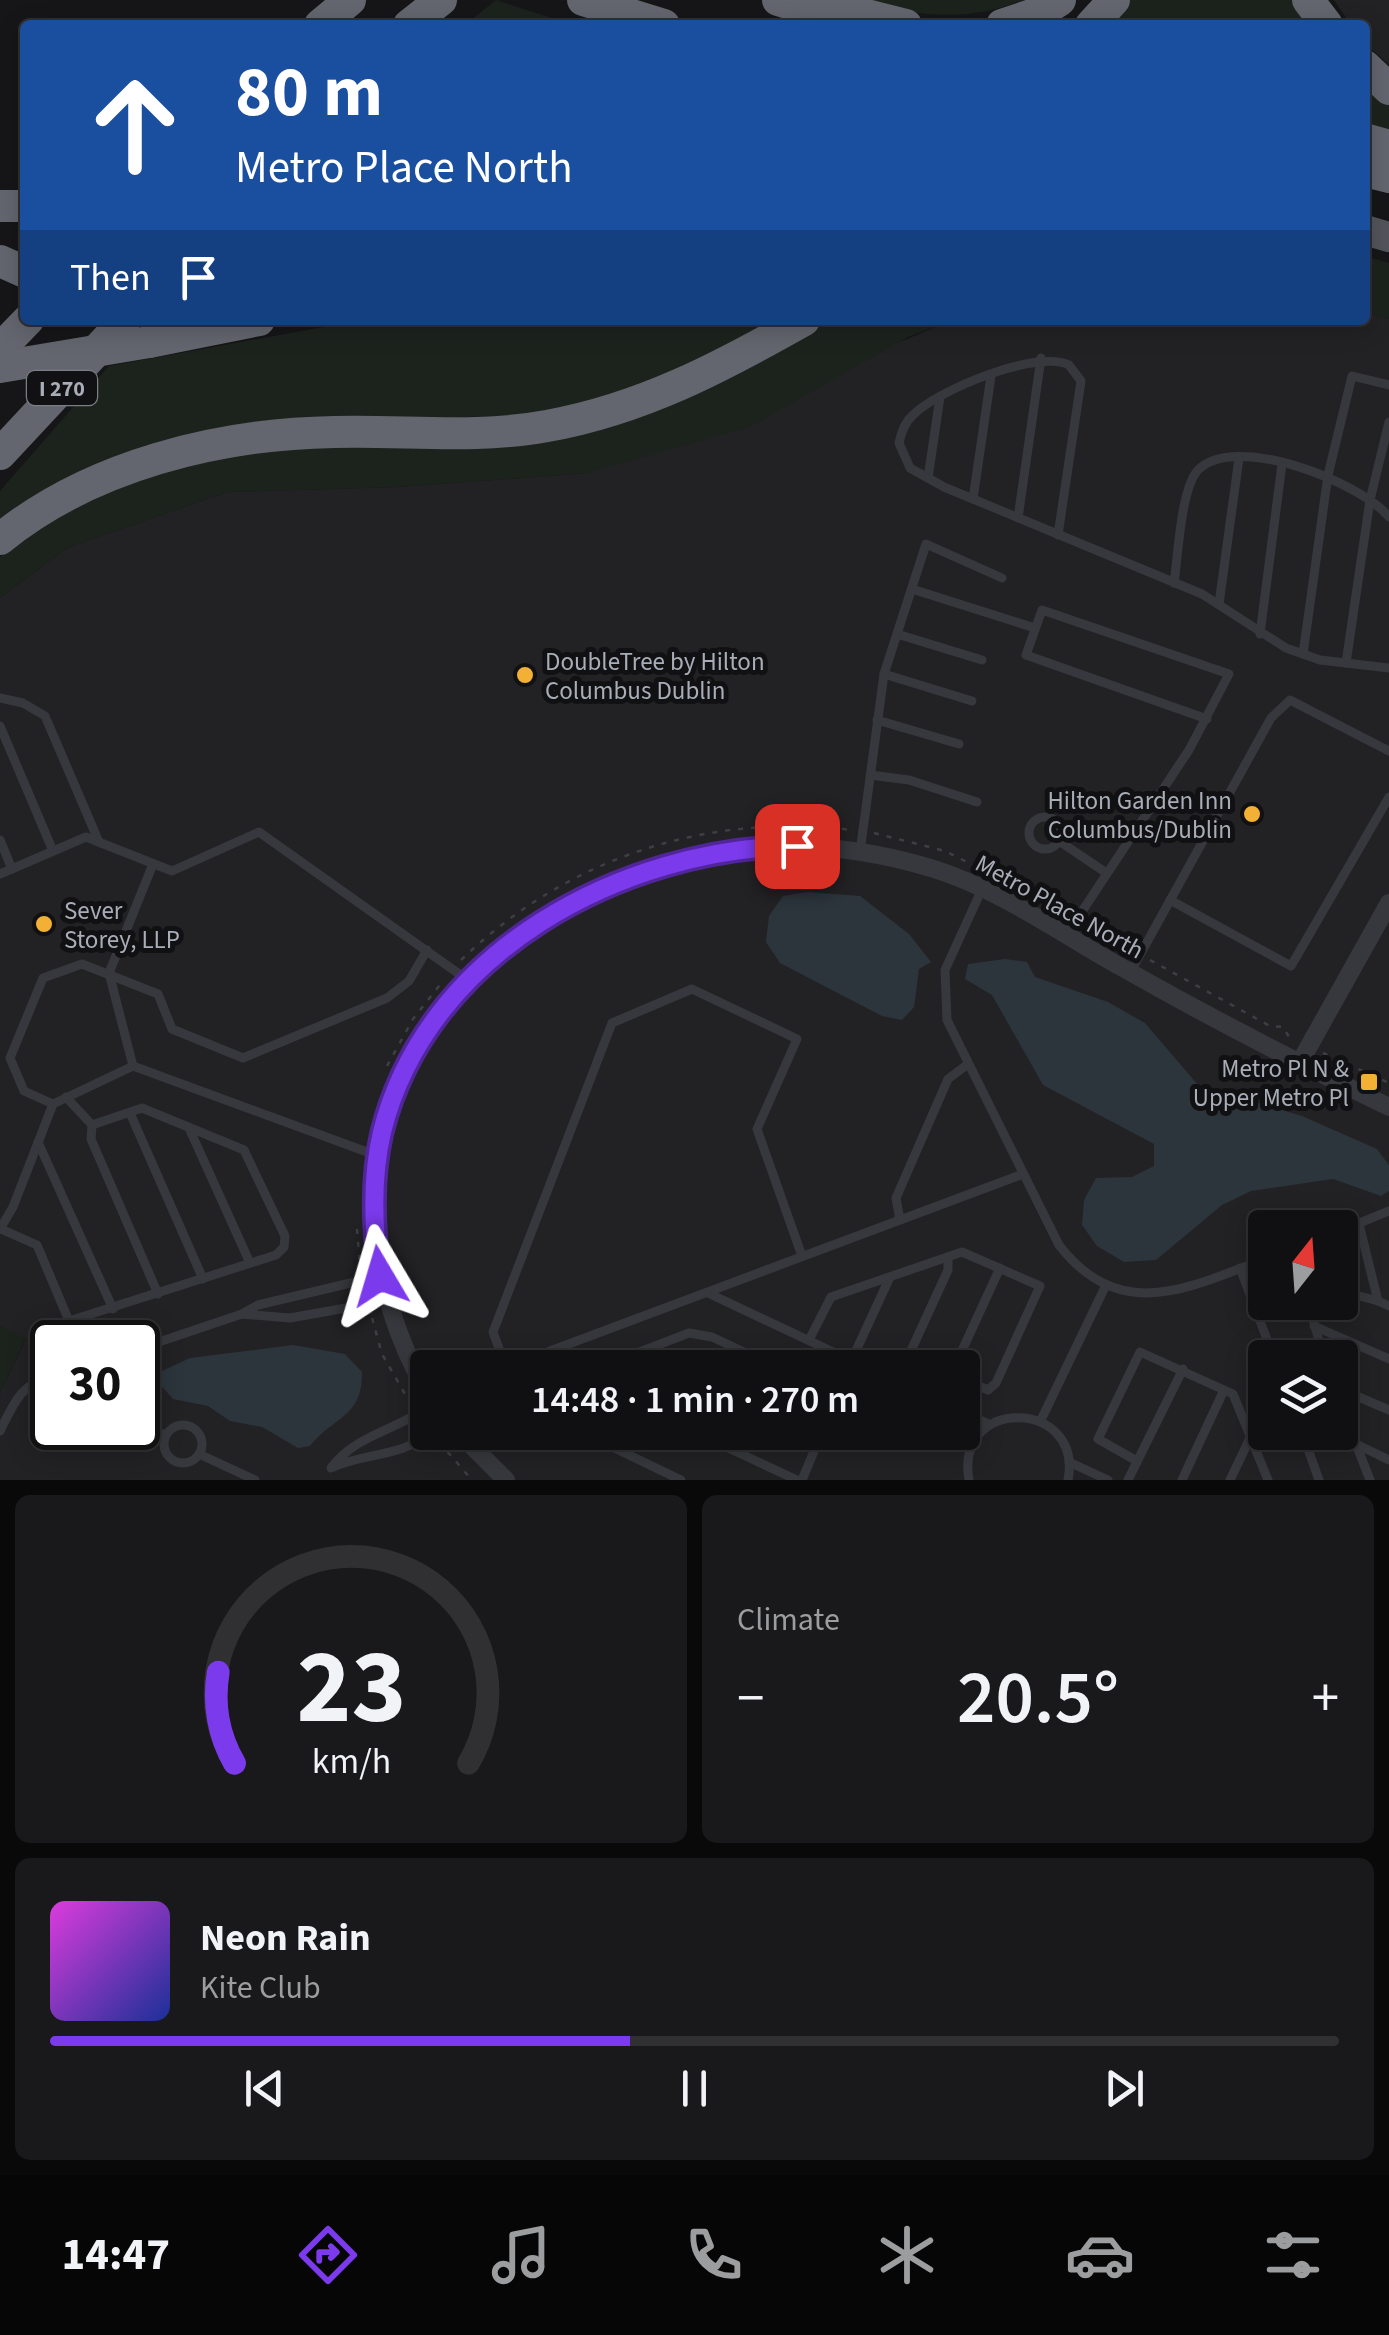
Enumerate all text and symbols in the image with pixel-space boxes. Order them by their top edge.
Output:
text: 80 m [235,43,383,143]
icon: ahead [70,60,200,190]
text: Metro Place North [235,136,573,200]
icon: arrive [171,250,226,305]
text: Then [70,251,151,305]
road number: I 270 [27,371,97,405]
place label: DoubleTree by Hilton Columbus Dublin [545,644,765,709]
marker: DoubleTree by Hilton Columbus Dublin [514,664,536,686]
place label: Hilton Garden Inn Columbus/Dublin [1048,783,1232,848]
marker: Hilton Garden Inn Columbus/Dublin [1241,803,1263,825]
pin [755,804,840,889]
icon: arrive [770,819,825,874]
street label: Metro Place North [969,846,1150,968]
place label: Sever Storey, LLP [64,893,180,958]
marker: Sever Storey, LLP [33,913,55,935]
place label: Metro Pl N & Upper Metro Pl [1193,1051,1349,1116]
marker: Metro Pl N & Upper Metro Pl [1358,1071,1380,1093]
north arrow [1248,1210,1358,1320]
map controls [1248,1210,1358,1450]
position arrow [328,1224,432,1328]
speed limit sign: 30 [30,1320,160,1450]
button: layers [1248,1340,1358,1450]
text: 14:48 · 1 min · 270 m [531,1373,859,1427]
text: Climate [737,1597,840,1643]
text: 23 [296,1615,406,1763]
text: 20.5° [957,1645,1119,1752]
text: − [737,1660,764,1738]
text: + [1312,1660,1339,1738]
text: km/h [311,1736,391,1787]
text: Neon Rain [200,1911,371,1965]
text: Kite Club [200,1965,321,2011]
icon: previous [237,2061,292,2116]
icon: pause [667,2061,722,2116]
icon: next [1097,2061,1152,2116]
icon: directions [293,2220,363,2290]
icon: music [486,2220,556,2290]
icon: phone [679,2220,749,2290]
icon: climate [872,2220,942,2290]
icon: car [1065,2220,1135,2290]
icon: filters [1258,2220,1328,2290]
text: 14:47 [61,2223,170,2287]

